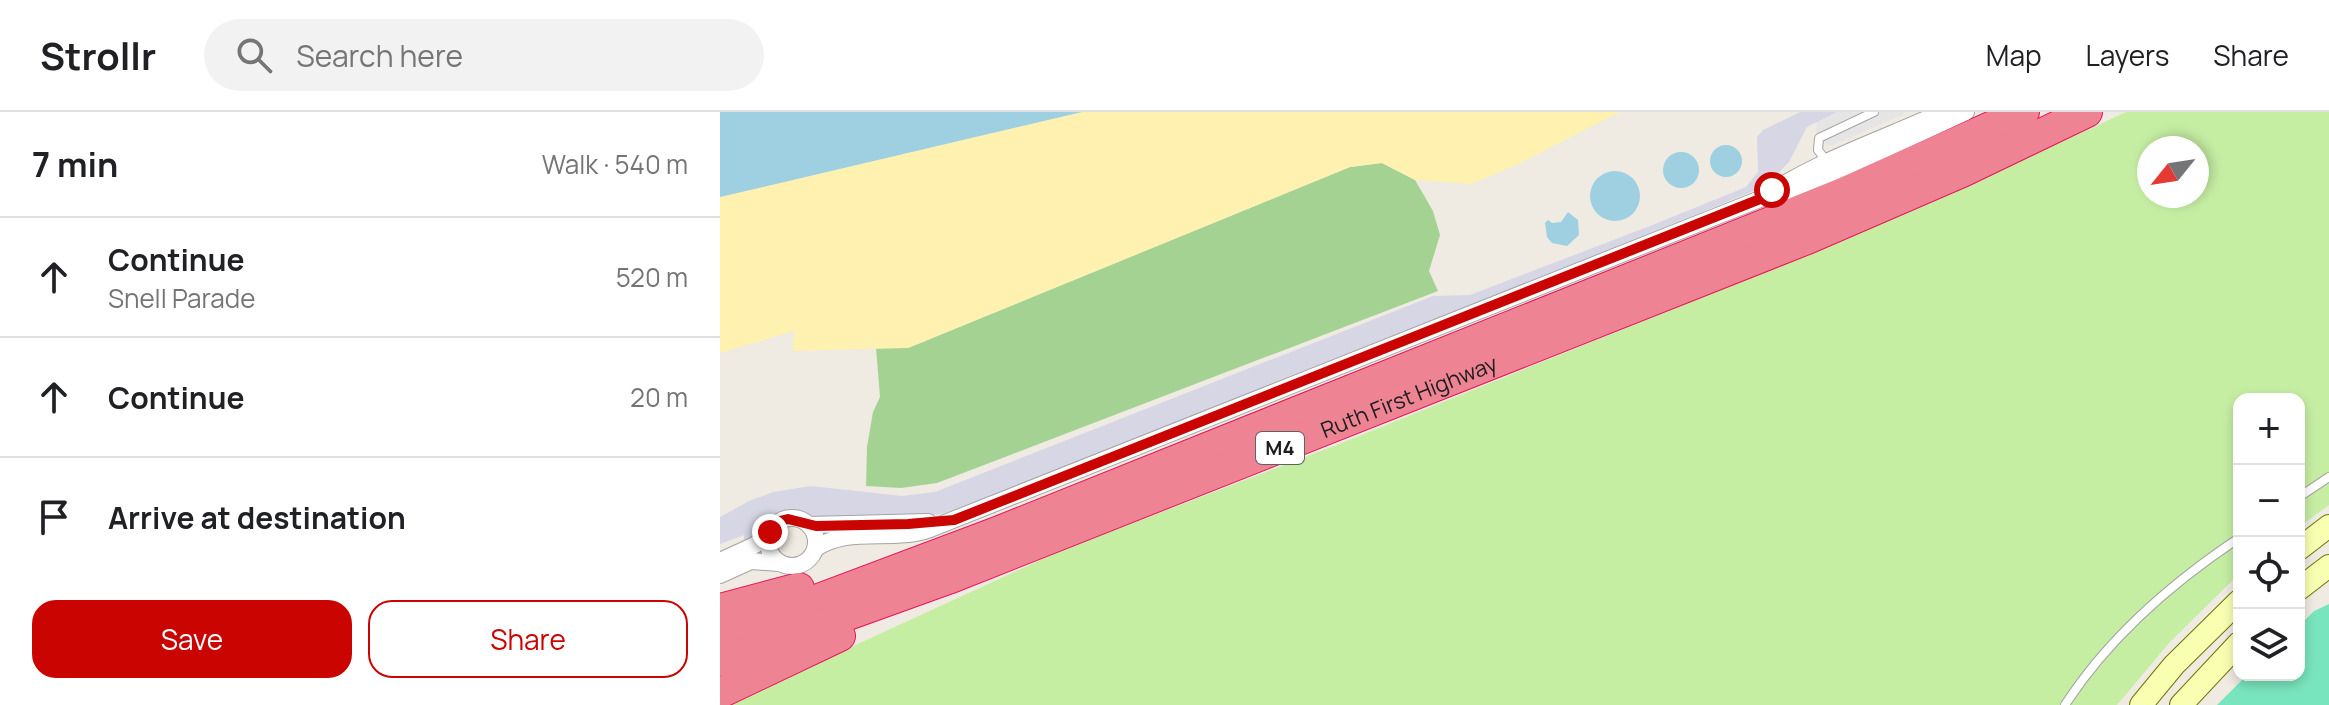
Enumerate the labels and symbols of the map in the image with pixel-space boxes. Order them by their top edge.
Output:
north arrow [2137,136,2209,208]
route start [1754,172,1790,208]
street label: Ruth First Highway [1316,348,1502,445]
road number: M4 [1256,432,1304,464]
route end [752,514,788,550]

